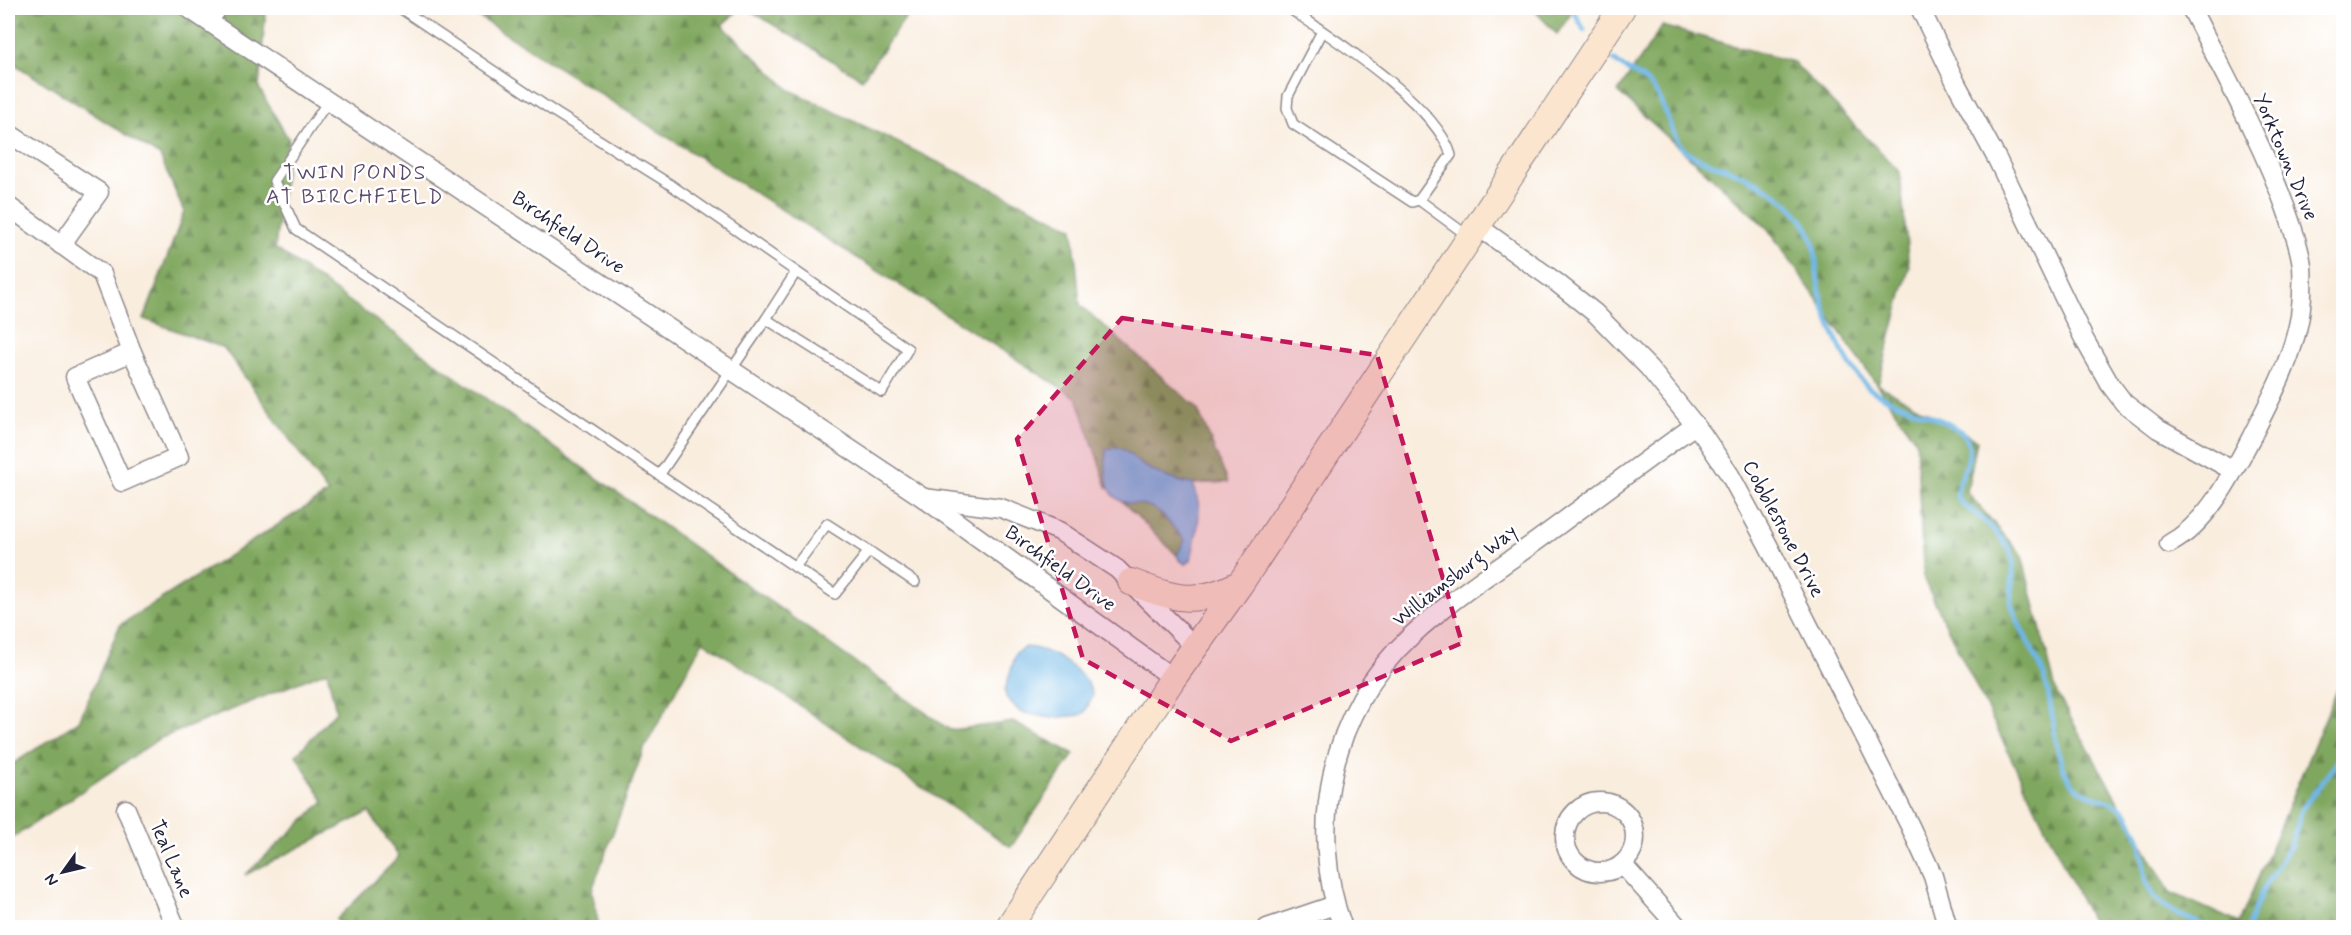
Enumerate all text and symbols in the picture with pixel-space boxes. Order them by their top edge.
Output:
street label: Yorktown Drive [2246,89,2324,225]
district label: TWIN PONDS AT BIRCHFIELD [266,159,444,211]
street label: Birchfield Drive [506,185,630,281]
street label: Cobblestone Drive [1736,456,1831,602]
street label: Williamsburg Way [1387,519,1524,635]
street label: Birchfield Drive [999,520,1121,618]
street label: Teal Lane [143,816,199,902]
north arrow [33,842,93,902]
text: N [40,869,63,890]

